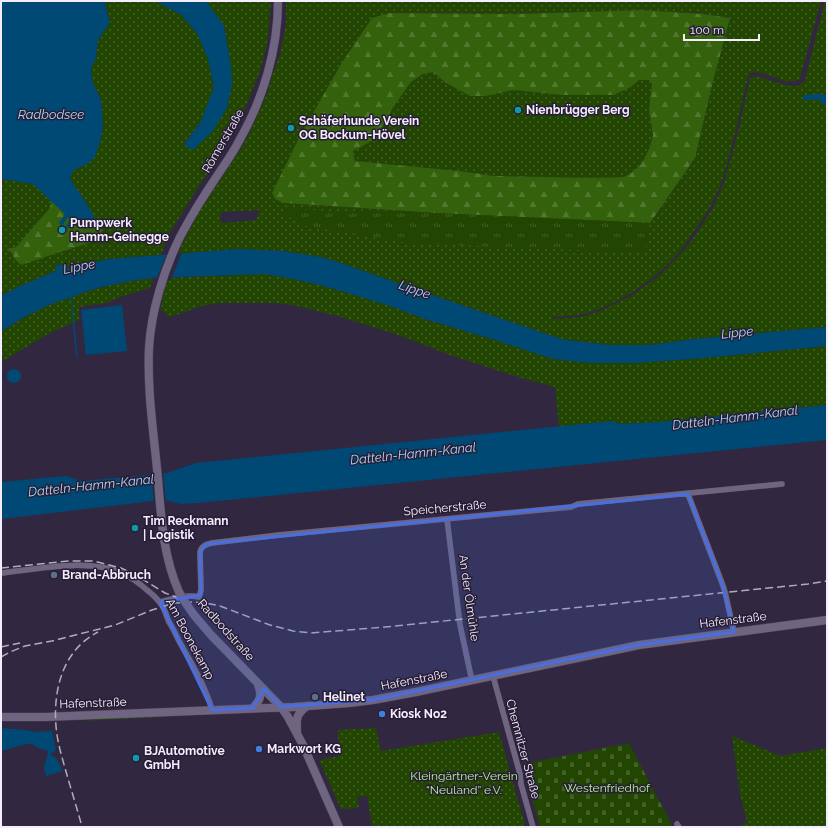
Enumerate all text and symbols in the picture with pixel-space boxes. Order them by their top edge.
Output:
scale bar [684,16,759,42]
text: 100 m [690,23,724,37]
place label: Nienbrügger Berg [526,103,630,117]
marker: Nienbrügger Berg [513,105,523,115]
water label: Radbodsee [18,107,84,122]
street label: Römerstraße [199,107,247,175]
place label: Schäferhunde Verein OG Bockum-Hövel [299,114,419,142]
marker: Schäferhunde Verein OG Bockum-Hövel [286,123,296,133]
place label: Pumpwerk Hamm-Geinegge [70,216,169,244]
marker: Pumpwerk Hamm-Geinegge [57,225,67,235]
water label: Lippe [62,256,96,277]
water label: Lippe [397,277,433,302]
water label: Lippe [720,323,754,342]
water label: Datteln-Hamm-Kanal [671,402,799,433]
water label: Datteln-Hamm-Kanal [349,439,477,468]
water label: Datteln-Hamm-Kanal [27,471,155,500]
street label: Speicherstraße [403,497,487,519]
place label: Tim Reckmann | Logistik [143,514,229,542]
marker: Tim Reckmann | Logistik [130,523,140,533]
street label: An der Ölmühle [456,554,482,642]
place label: Brand-Abbruch [62,568,151,582]
marker: Brand-Abbruch [49,570,59,580]
street label: Am Boonekamp [163,596,217,682]
street label: Radbodstraße [195,596,257,664]
street label: Hafenstraße [699,609,767,631]
street label: Hafenstraße [380,667,448,693]
place label: Helinet [323,690,365,704]
marker: Helinet [310,692,320,702]
street label: Hafenstraße [59,695,127,711]
street label: Chemnitzer Straße [503,698,543,800]
place label: Kiosk No2 [390,707,447,721]
marker: Kiosk No2 [377,709,387,719]
place label: Markwort KG [267,742,341,756]
place label: BJAutomotive GmbH [144,744,225,772]
marker: Markwort KG [254,744,264,754]
marker: BJAutomotive GmbH [131,753,141,763]
park label: Kleingärtner-Verein “Neuland” e.V. [410,769,518,797]
park label: Westenfriedhof [564,781,651,795]

